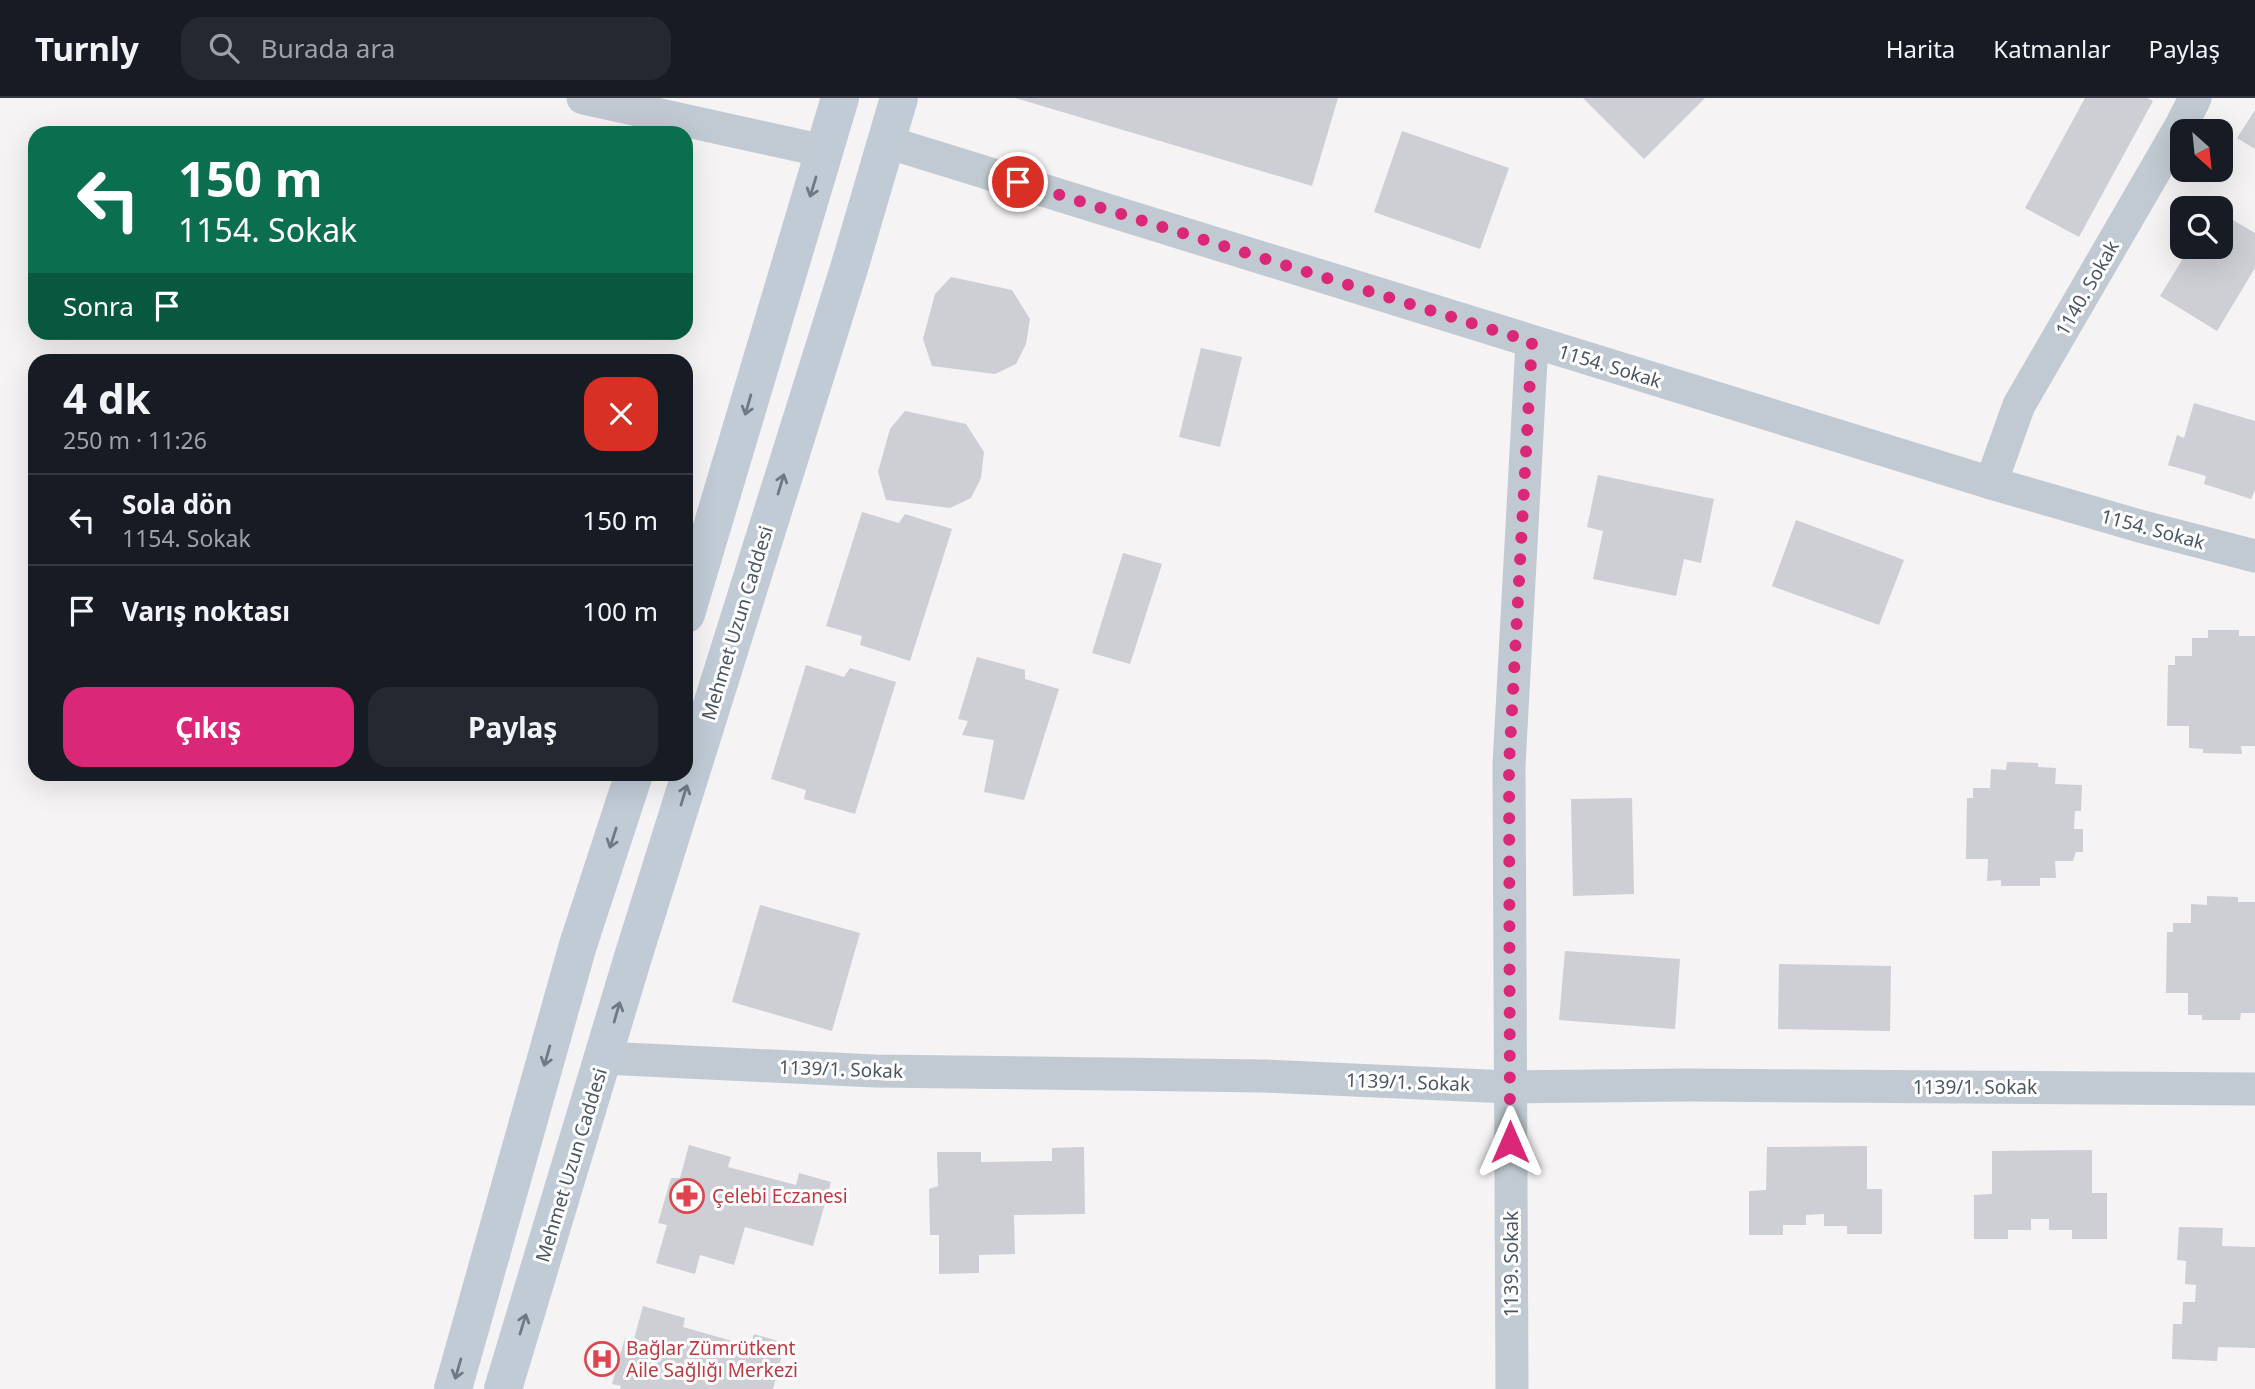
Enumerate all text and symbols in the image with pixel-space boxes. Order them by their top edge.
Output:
search box [181,17,671,80]
text: Turnly [35,26,139,71]
icon: search [205,29,243,67]
text: Burada ara [261,30,395,66]
text: Harita [1886,32,1955,65]
text: Katmanlar [1993,32,2111,65]
text: Paylaş [2149,32,2220,65]
north arrow [2170,119,2233,182]
map controls [2170,119,2233,259]
text: 150 m [178,145,323,211]
pin [988,152,1048,212]
icon: left [63,154,154,245]
icon: arrive [999,163,1037,201]
one-way arrow [805,176,818,198]
button: search [2170,196,2233,259]
text: 1154. Sokak [178,208,357,251]
street label: 1140. Sokak [2049,235,2125,341]
icon: arrive [148,287,186,325]
text: Sonra [63,288,134,324]
street label: 1154. Sokak [1555,338,1665,394]
text: 4 dk [63,369,151,426]
button: close [584,377,658,451]
one-way arrow [741,393,754,416]
text: 250 m · 11:26 [63,424,207,456]
one-way arrow [775,473,788,495]
text: Sola dön [122,486,232,522]
icon: left [63,501,101,539]
text: 150 m [582,502,658,538]
street label: 1154. Sokak [2098,503,2208,555]
text: 1154. Sokak [122,522,251,554]
street label: Mehmet Uzun Caddesi [695,523,779,723]
icon: arrive [63,592,101,630]
text: Varış noktası [122,593,290,629]
text: 100 m [582,593,658,629]
button: Çıkış [63,687,354,767]
button: Paylaş [368,687,658,767]
one-way arrow [678,784,691,806]
one-way arrow [606,827,618,849]
one-way arrow [611,1001,624,1024]
one-way arrow [539,1045,552,1067]
street label: 1139/1. Sokak [778,1054,904,1084]
street label: Mehmet Uzun Caddesi [529,1065,613,1265]
street label: 1139/1. Sokak [1345,1067,1471,1097]
street label: 1139/1. Sokak [1913,1074,2037,1100]
position arrow [1473,1105,1547,1179]
pharmacy icon: Çelebi Eczanesi [668,1177,706,1215]
place label: Çelebi Eczanesi [712,1183,848,1209]
street label: 1139. Sokak [1498,1211,1524,1317]
one-way arrow [518,1313,531,1335]
place label: Bağlar Zümrütkent Aile Sağlığı Merkezi [626,1335,798,1383]
hospital icon: Bağlar Zümrütkent Aile Sağlığı Merkezi [583,1340,621,1378]
one-way arrow [451,1358,464,1380]

